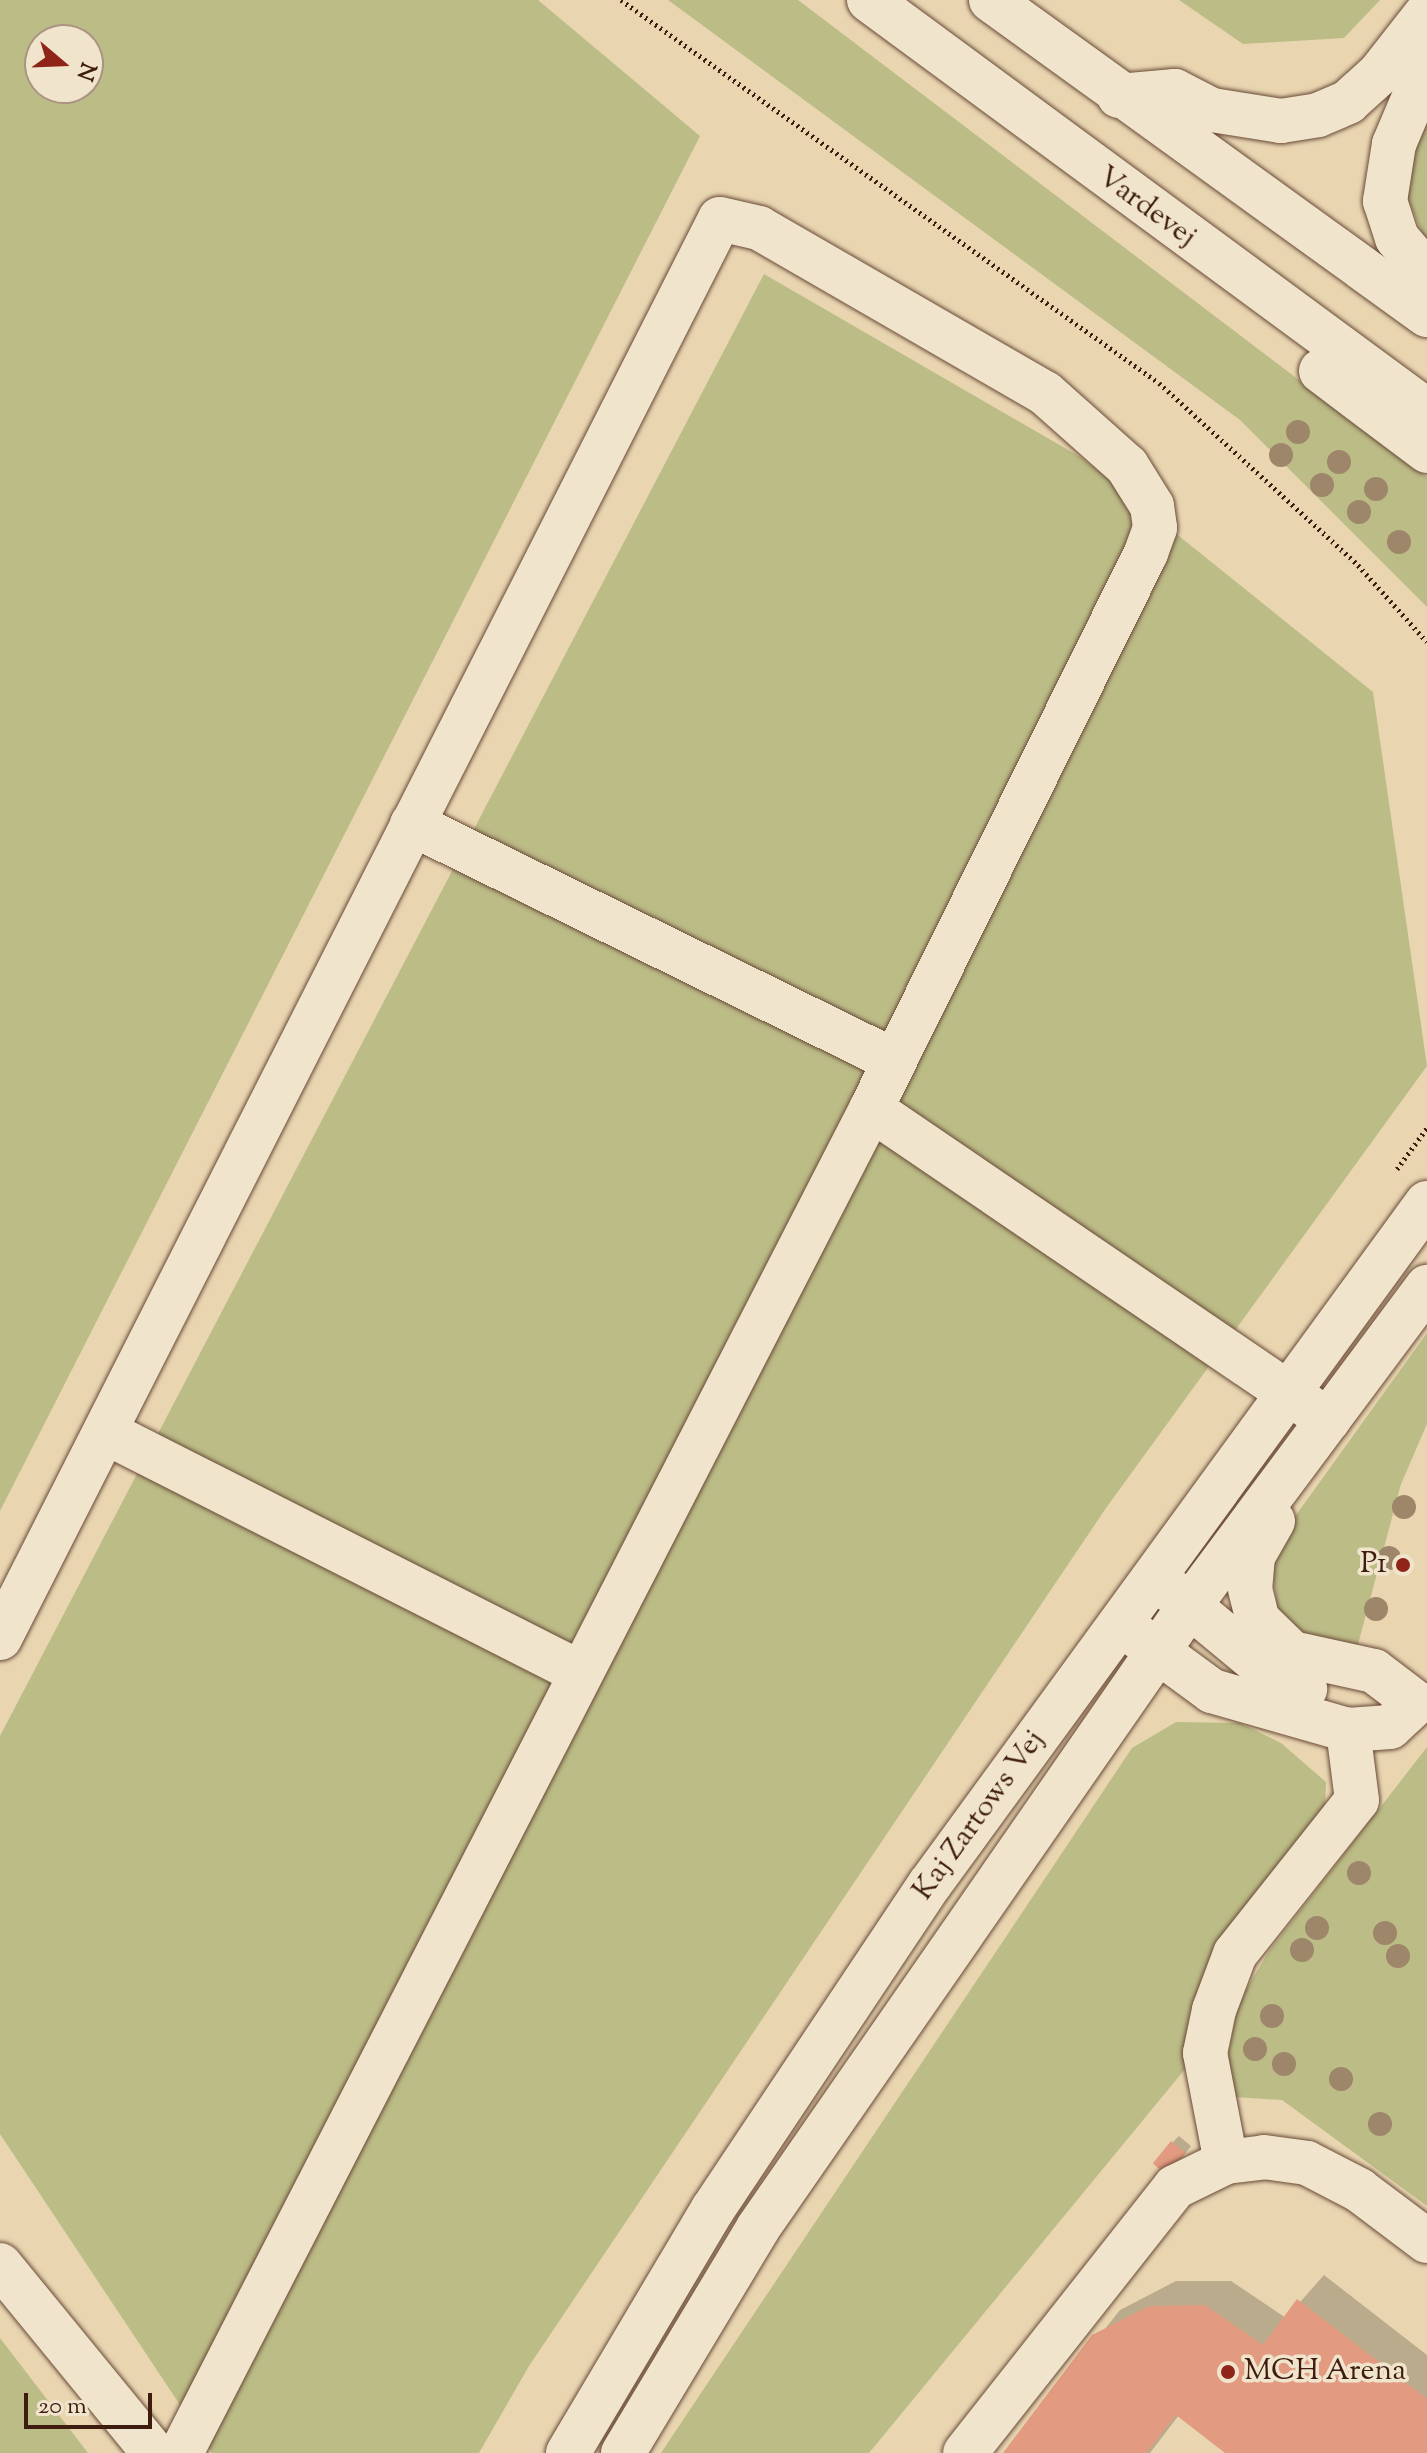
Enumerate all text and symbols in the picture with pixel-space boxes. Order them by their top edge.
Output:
north arrow [24,24,104,104]
text: N [67,58,103,85]
street label: Vardevej [1089,160,1203,256]
place label: P1 [1360,1547,1387,1583]
marker: P1 [1394,1556,1412,1574]
street label: Kaj Zartows Vej [906,1724,1054,1908]
place label: MCH Arena [1244,2354,1406,2390]
marker: MCH Arena [1219,2363,1237,2381]
scale bar [28,2377,156,2427]
text: 20 m [38,2390,87,2424]

